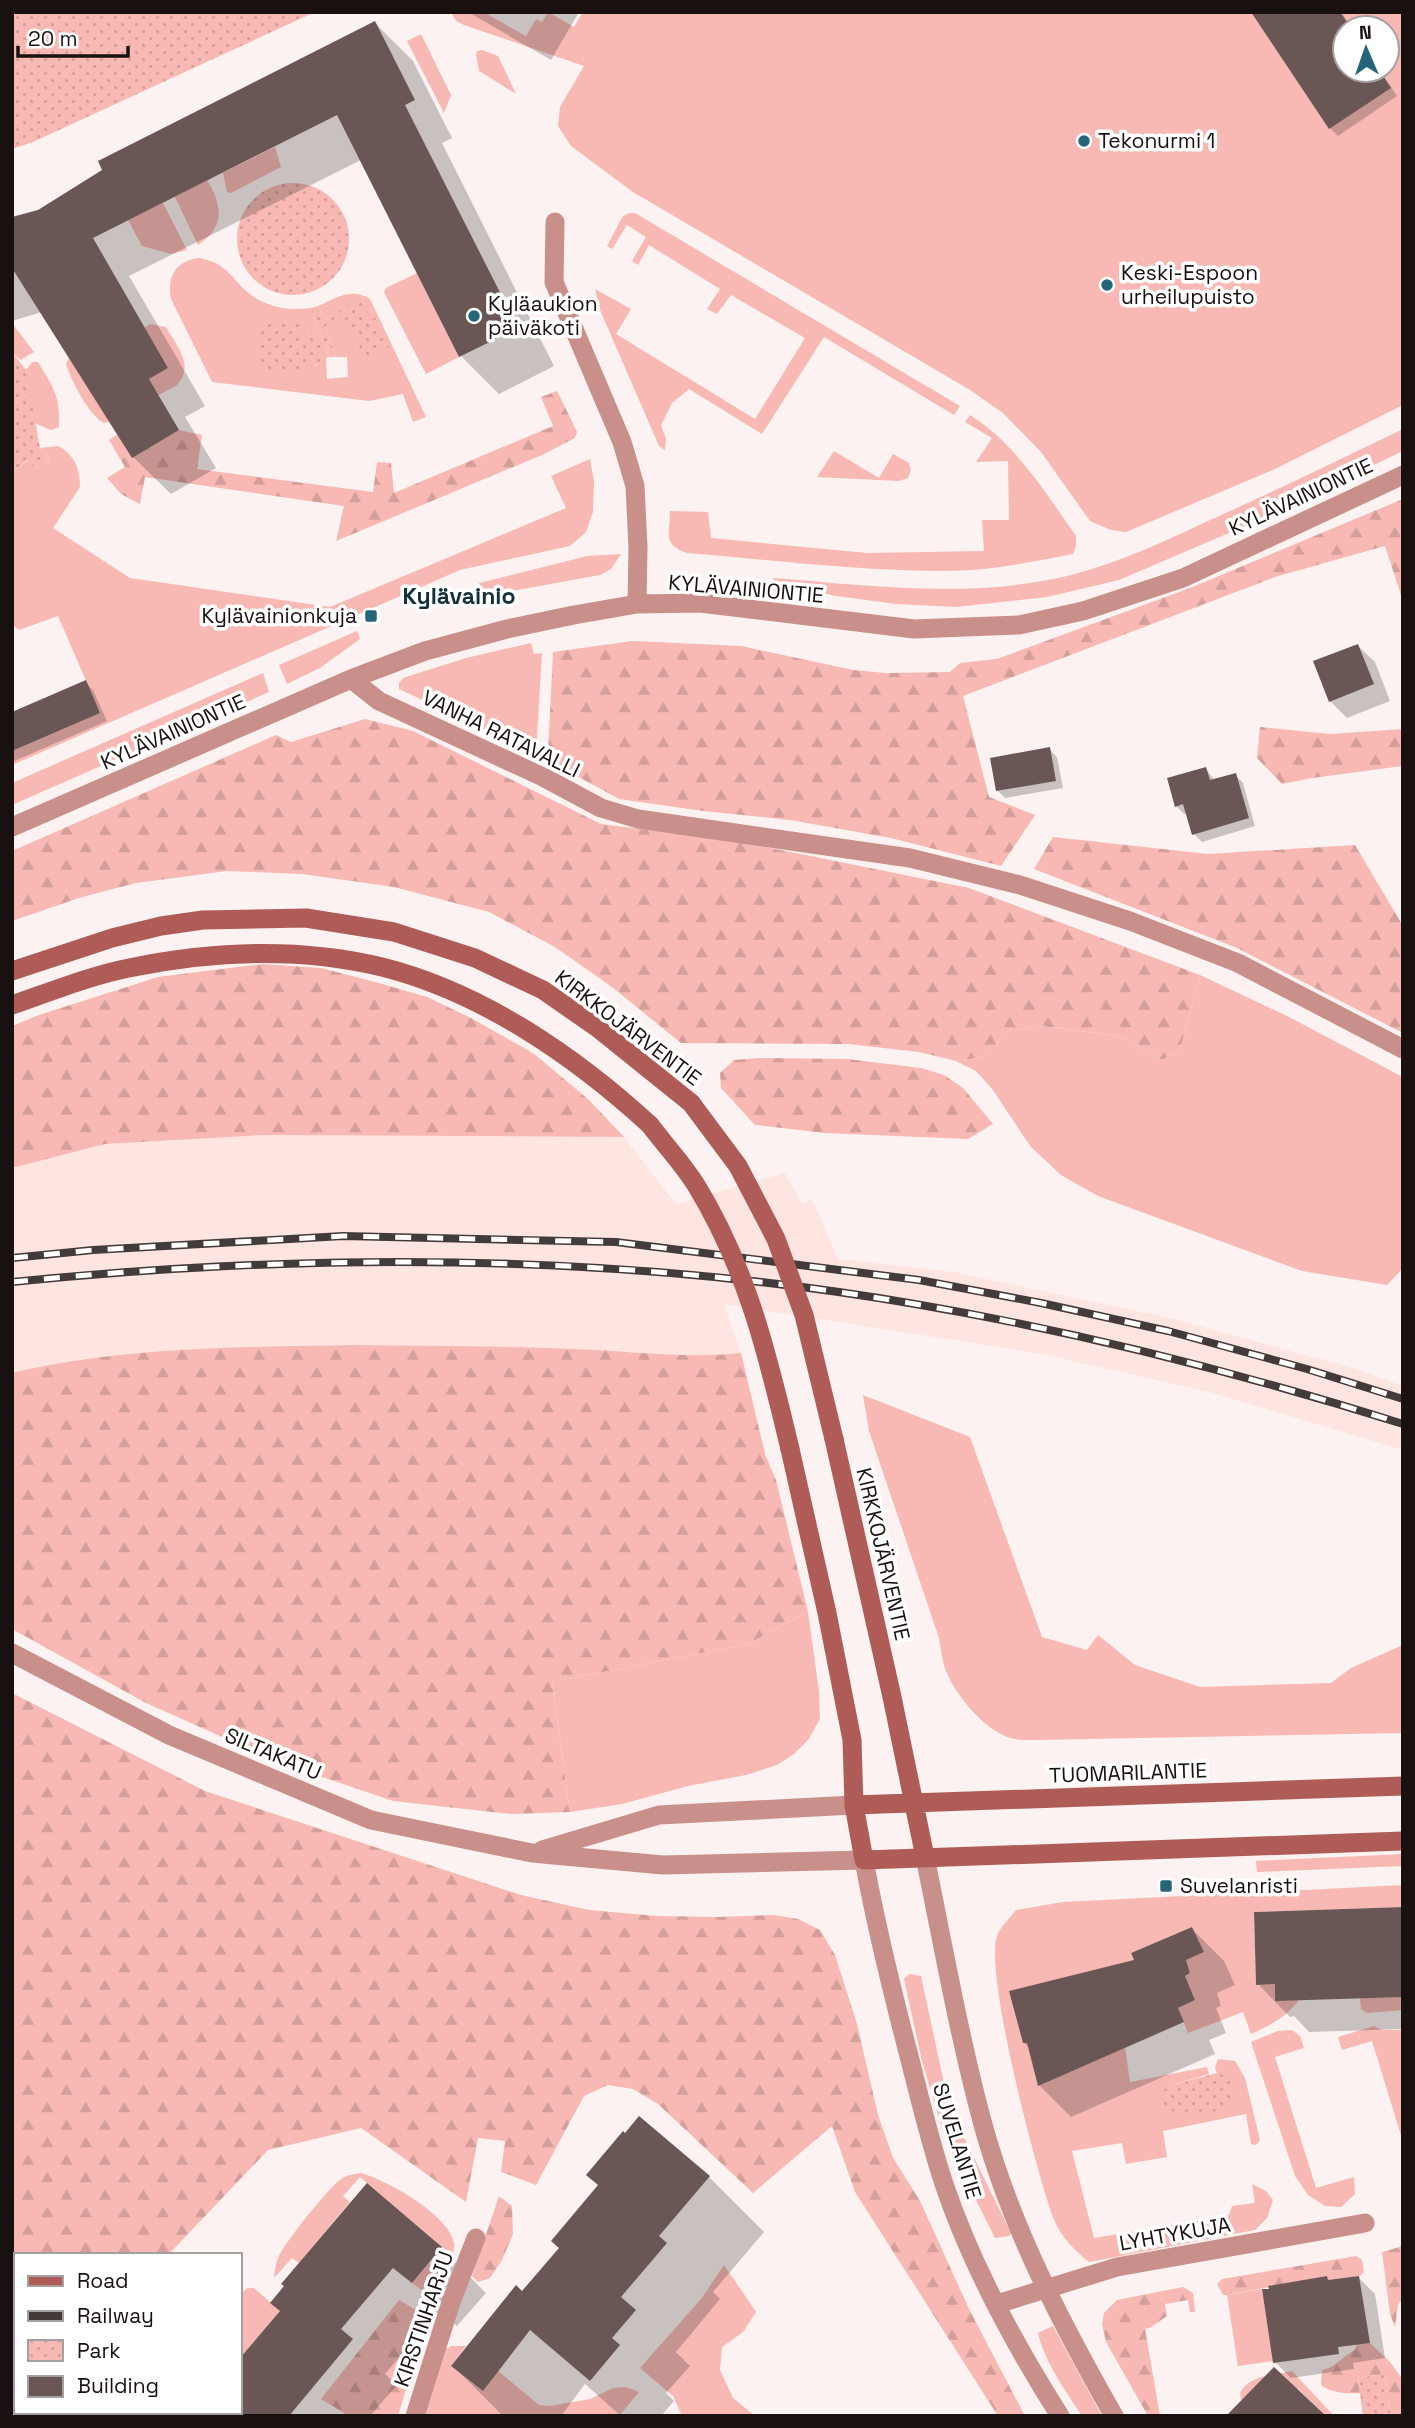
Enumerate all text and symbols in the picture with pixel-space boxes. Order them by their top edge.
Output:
scale bar [18,14,128,58]
north arrow [1331,14,1401,84]
text: N [1359,20,1372,45]
text: 20 m [28,25,78,52]
place label: Tekonurmi 1 [1098,127,1215,154]
marker: Tekonurmi 1 [1076,133,1092,149]
place label: Keski-Espoon urheilupuisto [1121,259,1258,310]
marker: Keski-Espoon urheilupuisto [1099,277,1115,293]
place label: Kyläaukion päiväkoti [488,290,598,341]
marker: Kyläaukion päiväkoti [466,308,482,324]
street label: KYLÄVAINIONTIE [1224,451,1377,542]
street label: KYLÄVAINIONTIE [667,568,825,609]
district label: Kylävainio [402,581,516,611]
place label: Kylävainionkuja [201,602,357,629]
marker: Kylävainionkuja [363,608,379,624]
street label: VANHA RATAVALLI [418,684,585,783]
street label: KYLÄVAINIONTIE [96,688,249,776]
street label: KIRKKOJÄRVENTIE [550,964,707,1091]
street label: KIRKKOJÄRVENTIE [850,1465,916,1643]
street label: SILTAKATU [221,1721,326,1786]
street label: TUOMARILANTIE [1049,1756,1207,1789]
place label: Suvelanristi [1180,1872,1298,1899]
marker: Suvelanristi [1158,1878,1174,1894]
street label: SUVELANTIE [927,2080,988,2202]
street label: LYHTYKUJA [1117,2210,1233,2257]
street label: KIRSTINHARJU [388,2248,459,2390]
legend [14,2253,242,2414]
text: Road [77,2267,129,2294]
text: Railway [77,2302,154,2329]
text: Park [77,2337,121,2364]
text: Building [77,2372,159,2399]

